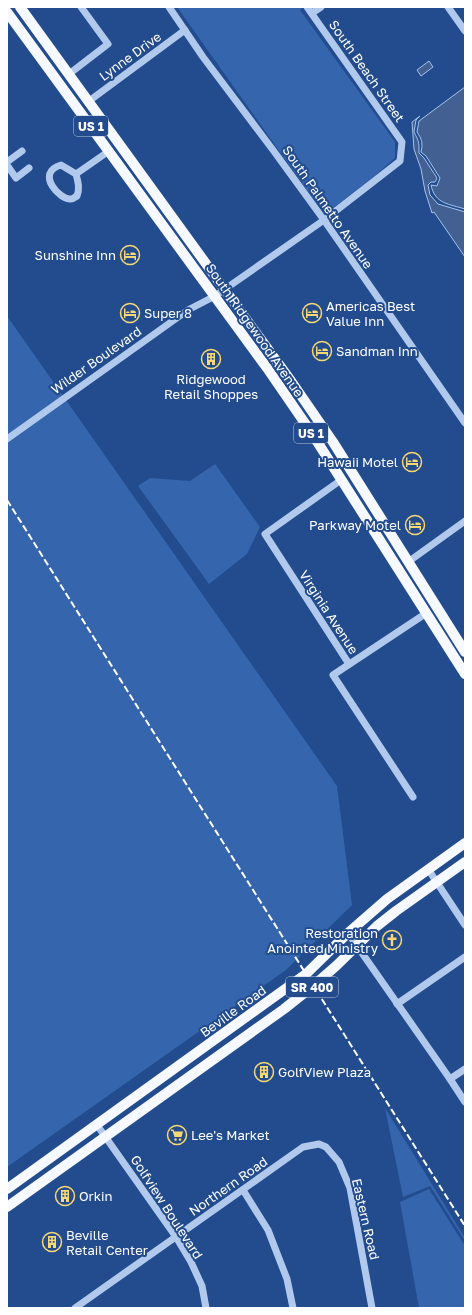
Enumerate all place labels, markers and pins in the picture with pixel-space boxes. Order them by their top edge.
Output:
hotel icon: Sunshine Inn [119,244,141,266]
place label: Sunshine Inn [35,247,116,263]
place label: Americas Best Value Inn [326,298,415,329]
hotel icon: Super 8 [119,302,141,324]
hotel icon: Americas Best Value Inn [301,302,323,324]
place label: Super 8 [144,305,192,321]
hotel icon: Sandman Inn [311,340,333,362]
place label: Sandman Inn [336,343,418,359]
building icon: Ridgewood Retail Shoppes [200,348,222,370]
place label: Ridgewood Retail Shoppes [164,371,258,402]
hotel icon: Hawaii Motel [401,451,423,473]
place label: Hawaii Motel [317,454,398,470]
hotel icon: Parkway Motel [404,514,426,536]
place label: Parkway Motel [309,517,401,533]
place label: Restoration Anointed Ministry [267,925,379,956]
church icon: Restoration Anointed Ministry [381,929,403,951]
building icon: GolfView Plaza [253,1061,275,1083]
place label: GolfView Plaza [278,1064,371,1080]
supermarket icon: Lee's Market [166,1124,188,1146]
place label: Lee's Market [191,1127,270,1143]
building icon: Orkin [54,1185,76,1207]
place label: Orkin [79,1188,113,1204]
place label: Beville Retail Center [66,1227,148,1258]
building icon: Beville Retail Center [41,1231,63,1253]

